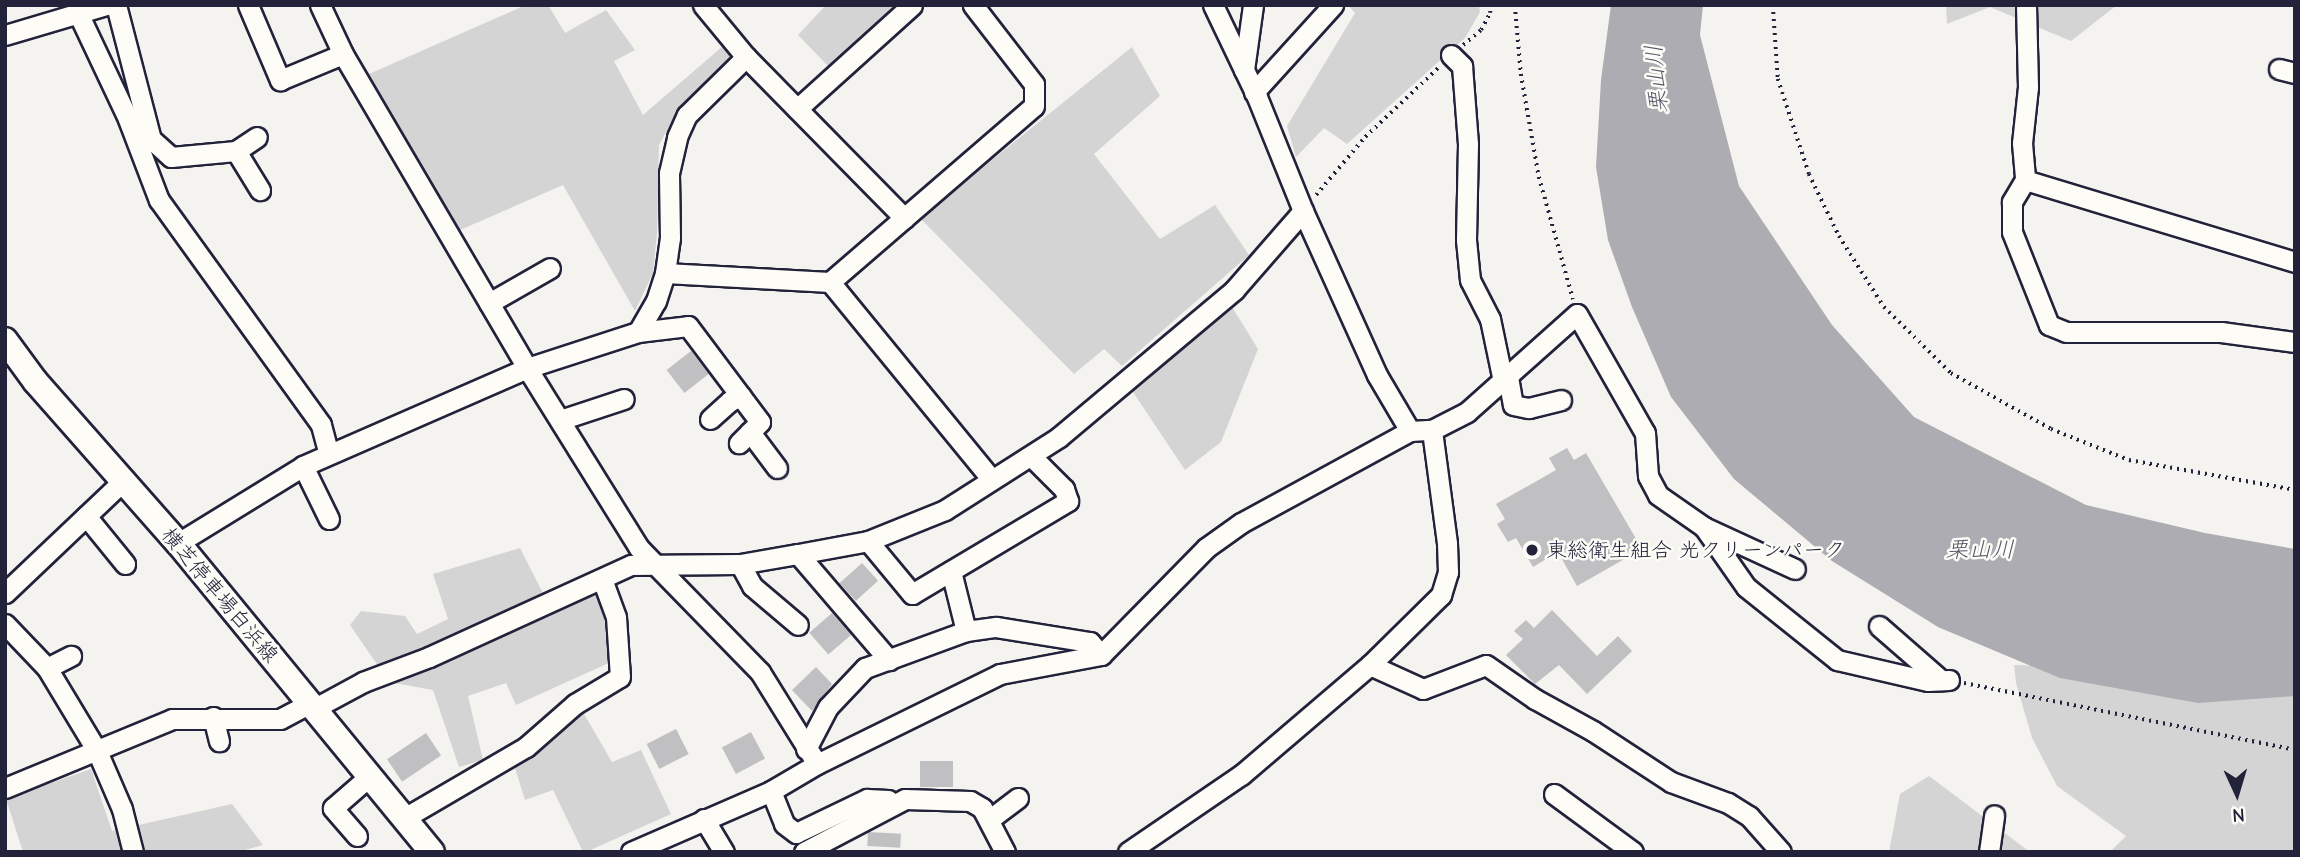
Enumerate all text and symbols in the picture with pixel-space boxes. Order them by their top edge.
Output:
water label: 栗山川 [1640,43,1674,115]
street label: 横芝停車場白浜線 [156,523,284,667]
water label: 栗山川 [1946,536,2014,564]
place label: 東総衛生組合 光クリーンパーク [1546,537,1847,563]
marker: 東総衛生組合 光クリーンパーク [1524,542,1540,558]
north arrow [2202,759,2272,829]
text: N [2232,804,2245,826]

